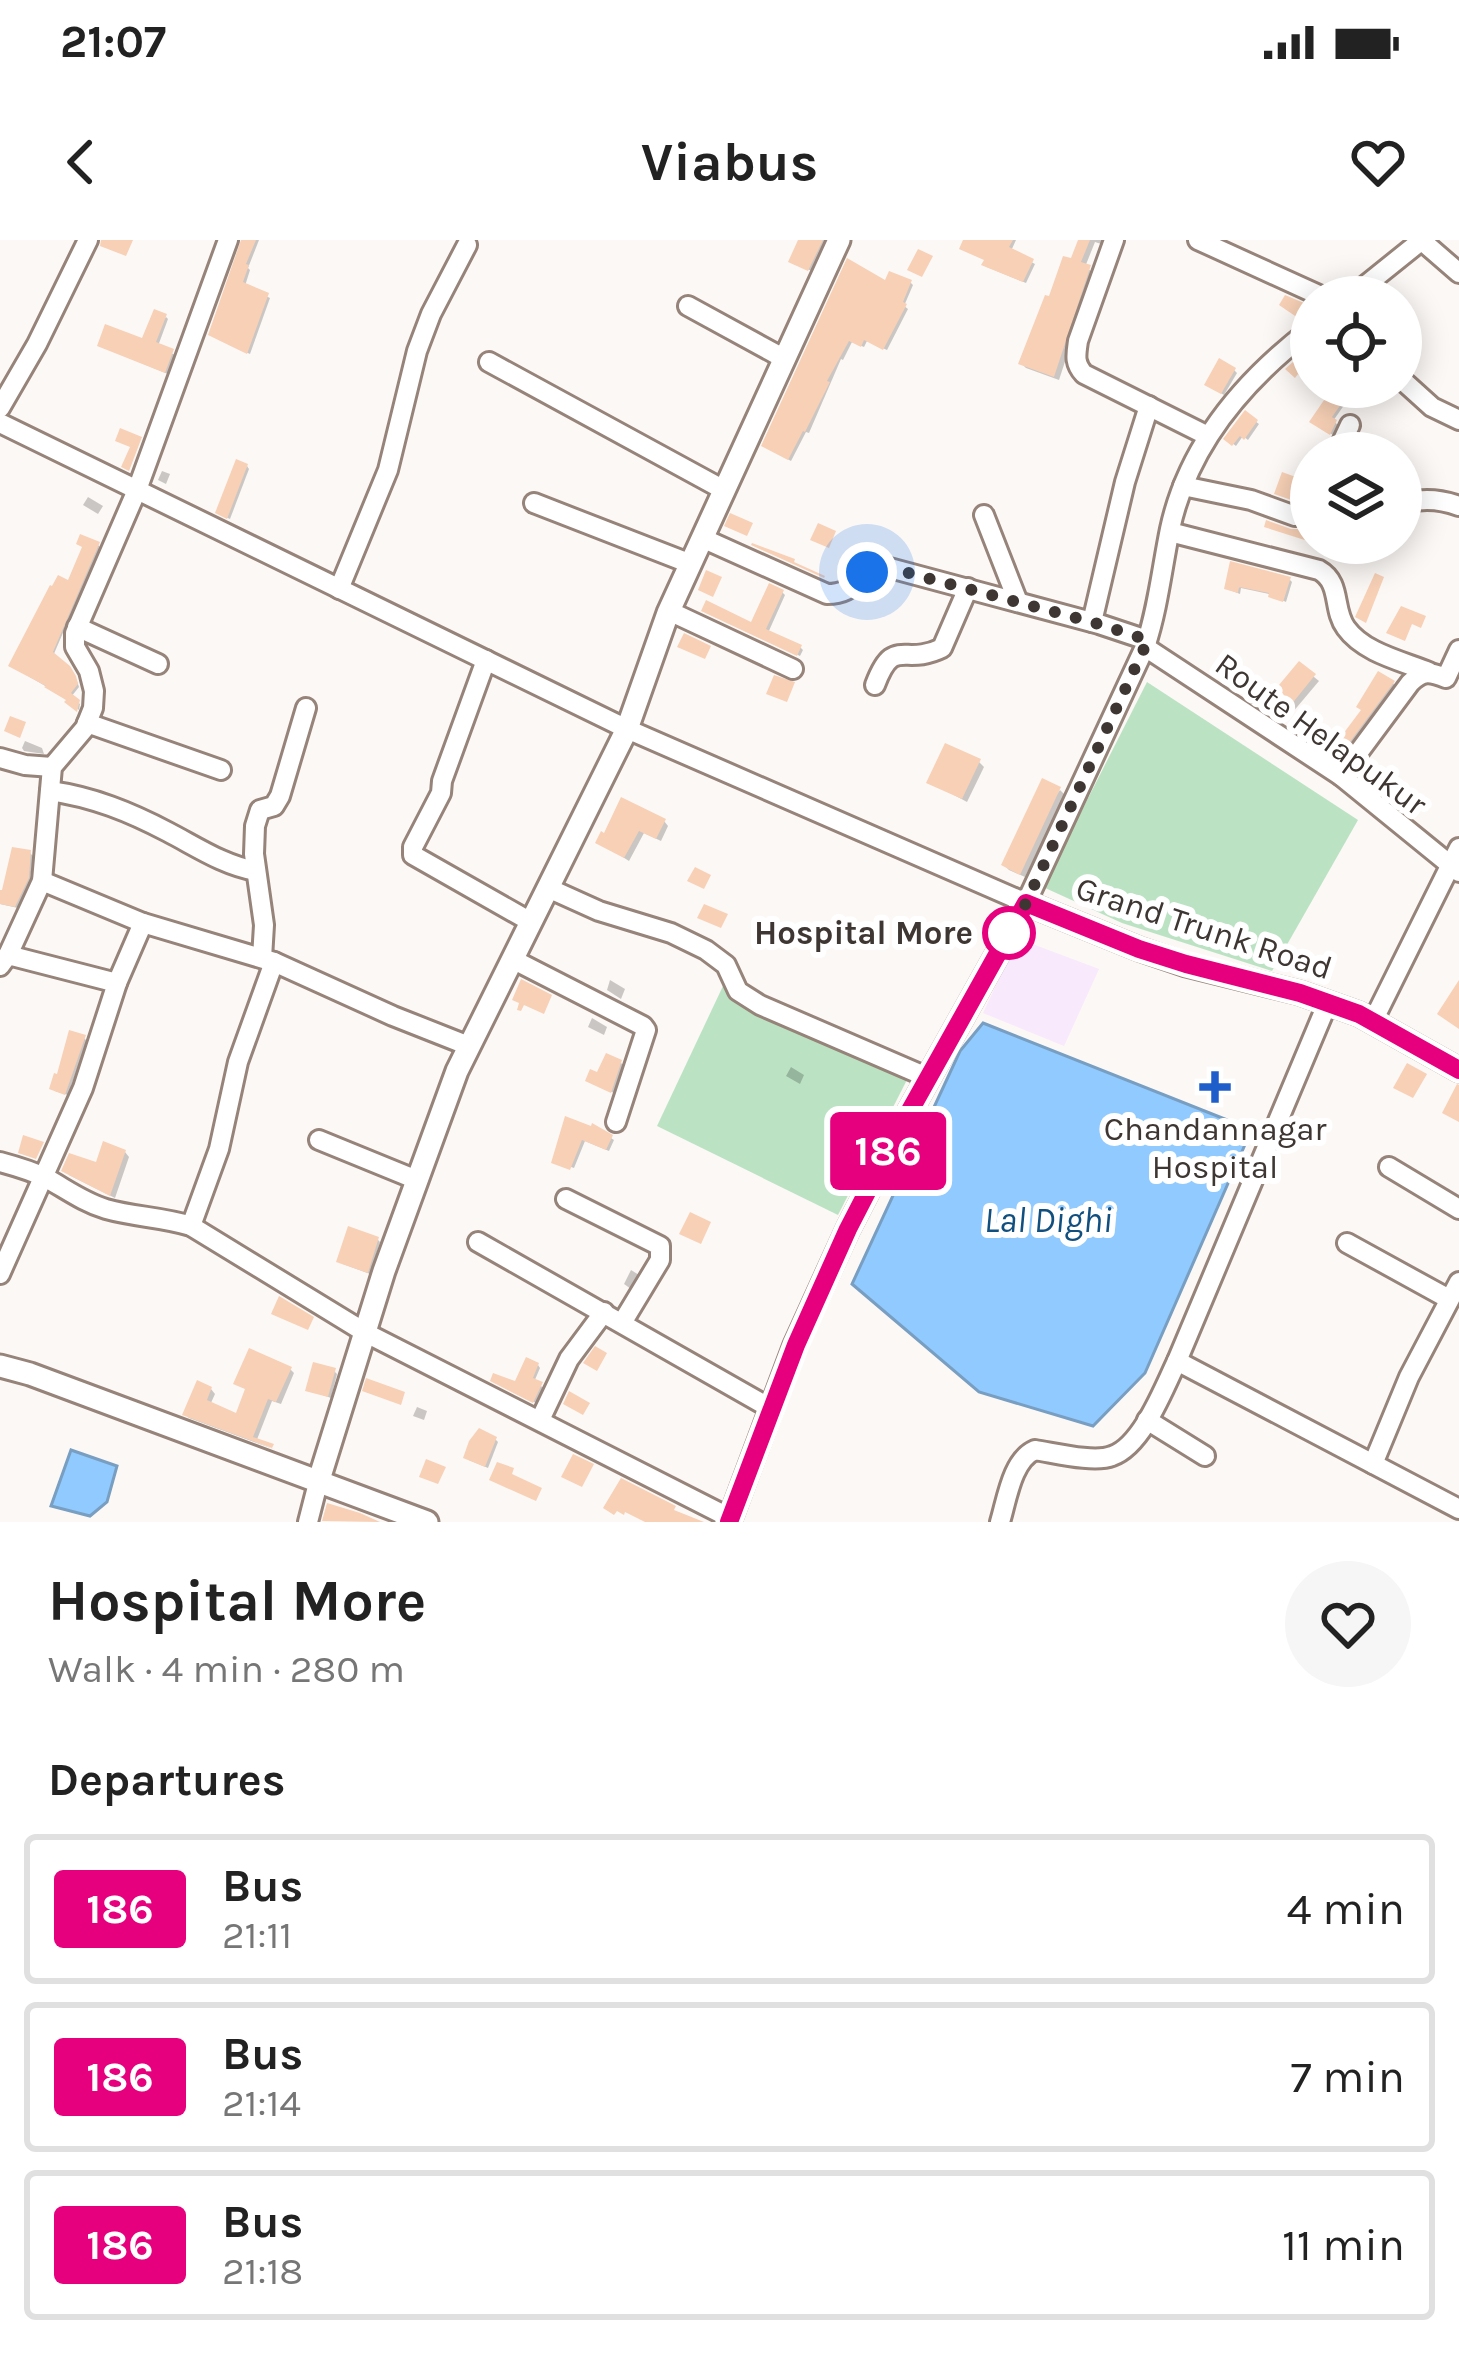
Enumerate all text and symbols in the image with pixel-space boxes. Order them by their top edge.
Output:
text: 21:07 [60,16,166,68]
icon: back [48,129,114,195]
icon: heart [1345,129,1411,195]
text: Viabus [641,130,818,194]
map controls [1290,276,1422,564]
button: locate [1290,276,1422,408]
button: layers [1290,432,1422,564]
your location [837,542,897,602]
street label: Route Helapukur [1208,645,1434,823]
street label: Grand Trunk Road [1071,869,1337,987]
marker: Hospital More [984,908,1034,958]
place label: Hospital More [754,914,973,952]
marker: Chandannagar Hospital [1199,1071,1231,1103]
place label: Chandannagar Hospital [1104,1110,1326,1186]
line badge: 186 [819,1112,957,1190]
text: 186 [854,1126,922,1176]
water label: Lal Dighi [984,1199,1112,1241]
button: heart [1285,1561,1411,1687]
text: Hospital More [48,1568,426,1634]
text: Walk · 4 min · 280 m [48,1646,405,1692]
text: Departures [48,1754,285,1806]
text: Bus [222,1860,303,1912]
text: 4 min [1287,1883,1405,1935]
text: 186 [86,1884,154,1934]
text: 21:11 [222,1912,292,1958]
text: Bus [222,2028,303,2080]
text: 7 min [1291,2051,1405,2103]
text: 186 [86,2052,154,2102]
text: 21:14 [222,2080,301,2126]
text: Bus [222,2196,303,2248]
text: 11 min [1282,2219,1405,2271]
text: 186 [86,2220,154,2270]
text: 21:18 [222,2248,303,2294]

